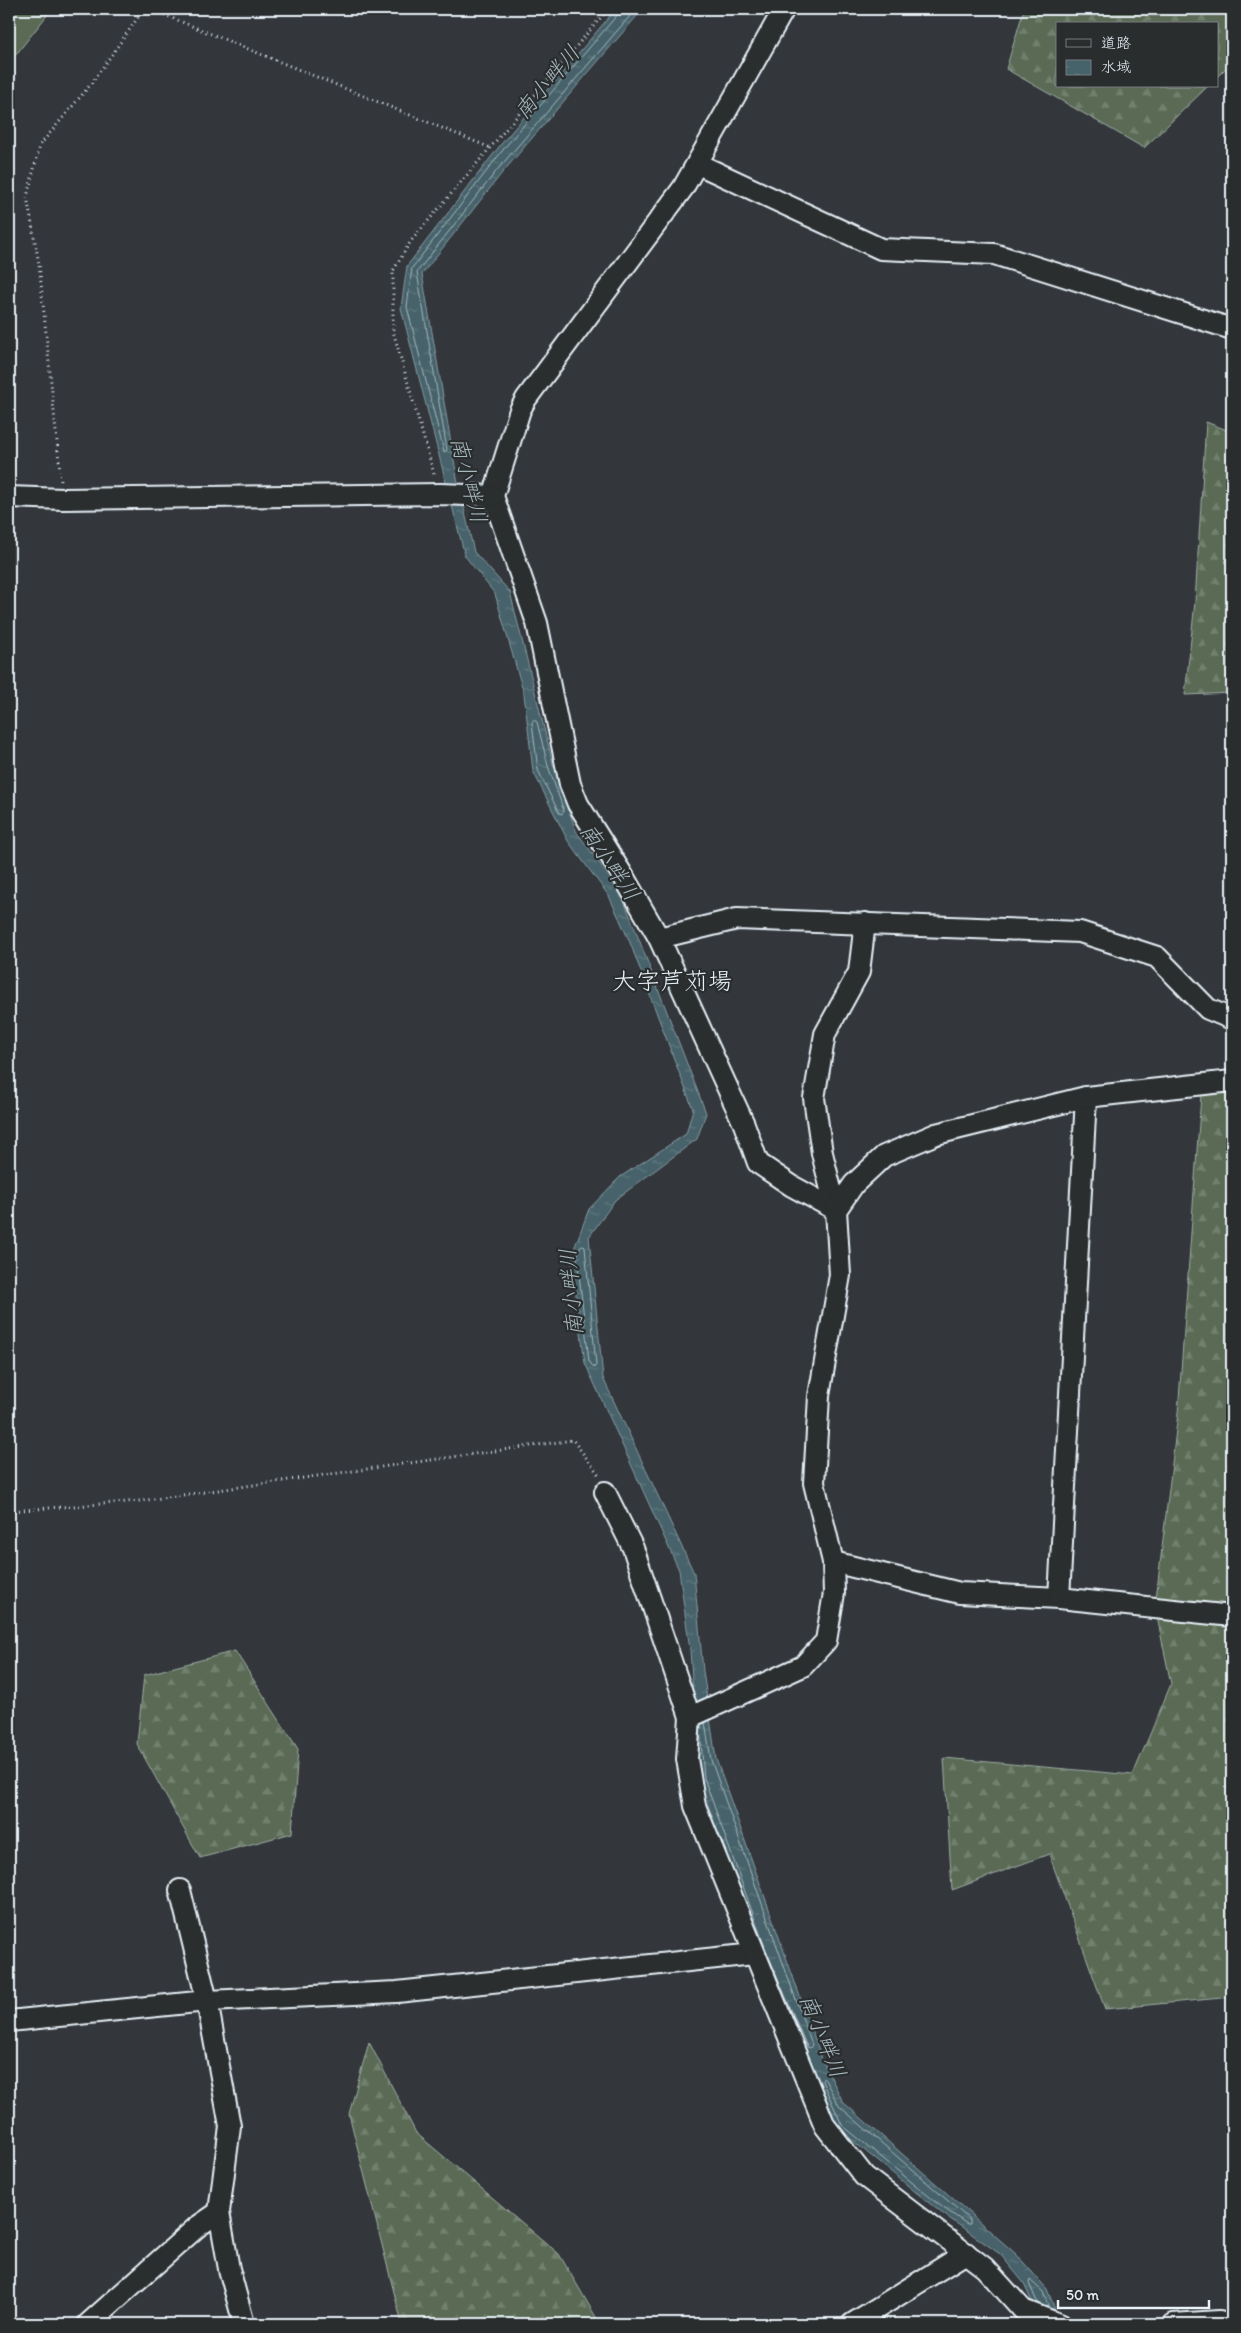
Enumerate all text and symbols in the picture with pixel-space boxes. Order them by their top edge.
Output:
legend [1056,22,1218,88]
text: 道路 [1101,34,1131,52]
water label: 南小畔川 [508,40,586,124]
text: 水域 [1101,58,1131,76]
water label: 南小畔川 [445,434,493,526]
water label: 南小畔川 [574,818,646,906]
district label: 大字芦苅場 [612,966,732,995]
water label: 南小畔川 [554,1247,588,1337]
water label: 南小畔川 [794,1990,852,2082]
scale bar [1058,2278,1210,2310]
text: 50 m [1066,2286,1099,2304]

